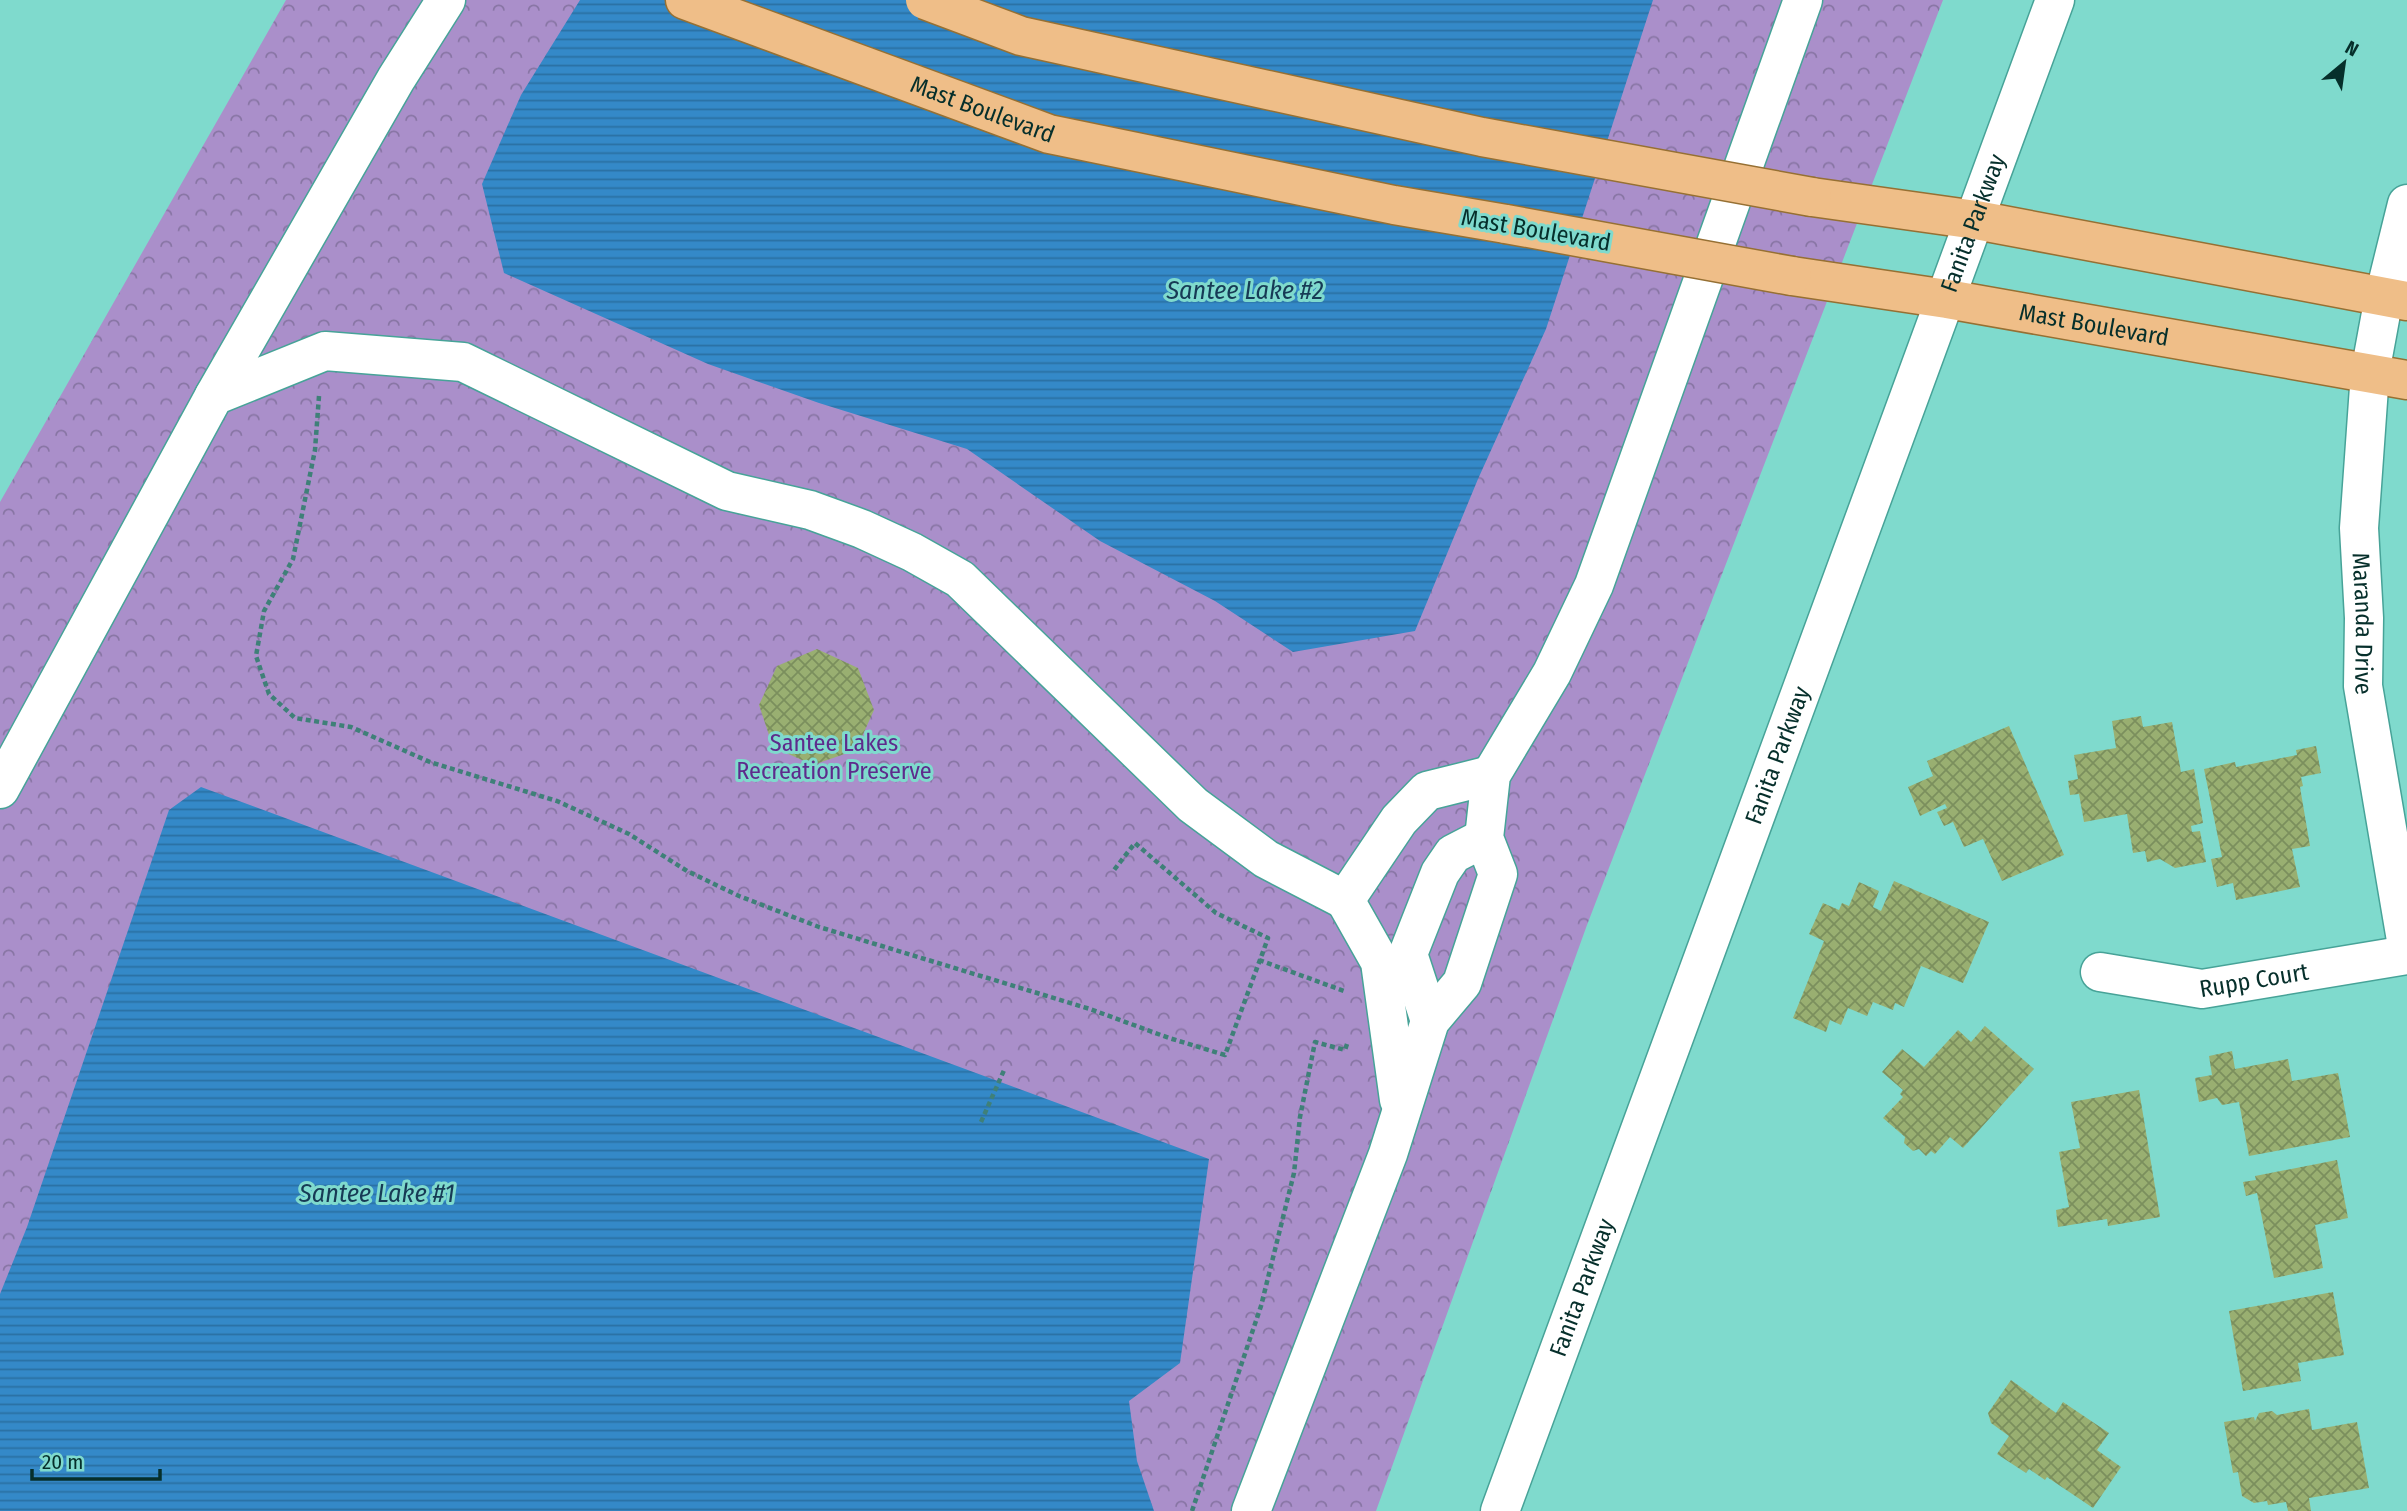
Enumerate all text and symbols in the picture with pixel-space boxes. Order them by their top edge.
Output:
north arrow [2309,28,2379,98]
text: N [2341,36,2363,61]
street label: Mast Boulevard [907,70,1058,149]
street label: Fanita Parkway [1935,150,2011,296]
street label: Mast Boulevard [1459,203,1613,257]
water label: Santee Lake #2 [1165,275,1324,306]
street label: Mast Boulevard [2017,298,2171,352]
street label: Maranda Drive [2346,552,2378,697]
street label: Fanita Parkway [1739,682,1816,828]
park label: Santee Lakes Recreation Preserve [736,729,932,785]
street label: Rupp Court [2197,958,2311,1003]
water label: Santee Lake #1 [298,1178,455,1209]
street label: Fanita Parkway [1544,1215,1620,1360]
scale bar [32,1438,159,1482]
text: 20 m [42,1449,83,1475]

